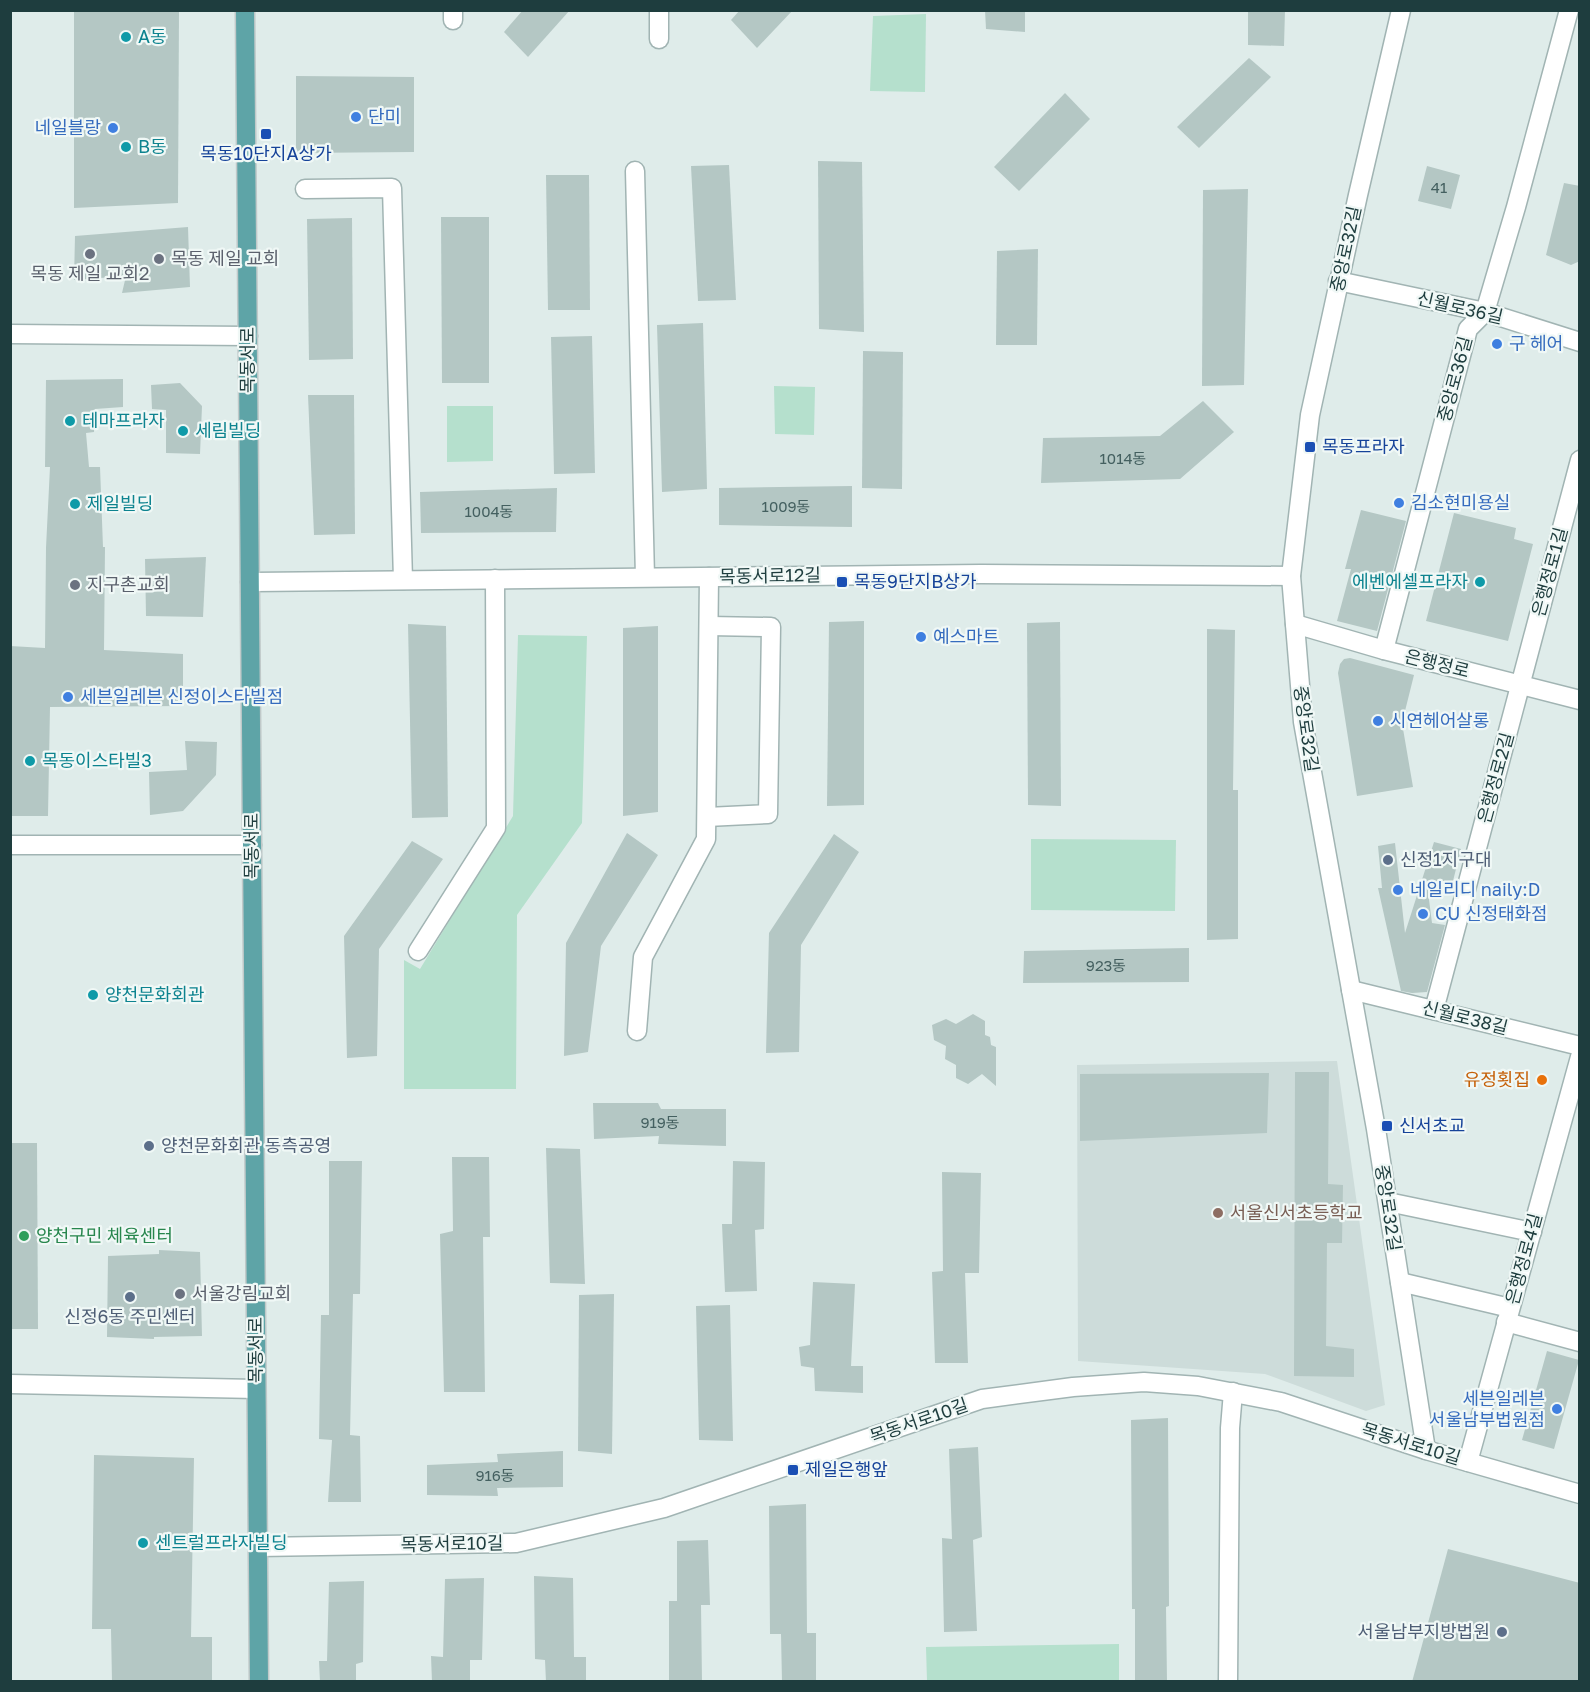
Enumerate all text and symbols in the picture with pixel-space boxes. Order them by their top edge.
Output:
place label: A동 [138,25,167,47]
marker: A동 [119,30,133,44]
place label: 단미 [368,105,401,127]
marker: 단미 [349,110,363,124]
place label: 네일블랑 [35,116,101,138]
marker: 네일블랑 [106,121,120,135]
marker: 목동10단지A상가 [259,127,273,141]
place label: B동 [138,135,167,157]
marker: B동 [119,140,133,154]
place label: 목동10단지A상가 [200,142,332,164]
house number: 41 [1431,178,1447,196]
street label: 중앙로32길 [1325,204,1365,294]
marker: 목동 제일 교회2 [83,247,97,261]
place label: 목동 제일 교회 [171,247,279,269]
marker: 목동 제일 교회 [152,252,166,266]
place label: 목동 제일 교회2 [31,262,149,284]
street label: 신월로36길 [1415,286,1505,328]
street label: 목동서로 [236,327,258,393]
place label: 구 헤어 [1509,332,1563,354]
street label: 중앙로36길 [1432,334,1476,424]
marker: 구 헤어 [1490,337,1504,351]
place label: 테마프라자 [82,409,165,431]
marker: 테마프라자 [63,414,77,428]
place label: 세림빌딩 [195,419,261,441]
marker: 세림빌딩 [176,424,190,438]
place label: 목동프라자 [1322,435,1405,457]
marker: 목동프라자 [1303,440,1317,454]
house number: 1014동 [1100,449,1146,467]
place label: 김소현미용실 [1411,491,1510,513]
place label: 제일빌딩 [87,492,153,514]
marker: 김소현미용실 [1392,496,1406,510]
marker: 제일빌딩 [68,497,82,511]
house number: 1009동 [762,497,810,515]
house number: 1004동 [465,502,513,520]
street label: 은행정로1길 [1527,525,1572,619]
street label: 목동서로12길 [719,563,821,587]
place label: 목동9단지B상가 [854,570,977,592]
place label: 에벤에셀프라자 [1352,570,1468,592]
place label: 지구촌교회 [87,573,170,595]
marker: 목동9단지B상가 [835,575,849,589]
marker: 에벤에셀프라자 [1473,575,1487,589]
marker: 지구촌교회 [68,578,82,592]
place label: 예스마트 [933,625,999,647]
marker: 예스마트 [914,630,928,644]
street label: 은행정로 [1402,644,1472,682]
street label: 중앙로32길 [1290,684,1324,774]
place label: 세븐일레븐 신정이스타빌점 [80,685,283,707]
marker: 세븐일레븐 신정이스타빌점 [61,690,75,704]
place label: 시연헤어살롱 [1390,709,1489,731]
marker: 시연헤어살롱 [1371,714,1385,728]
street label: 은행정로2길 [1472,730,1518,826]
place label: 목동이스타빌3 [42,749,152,771]
marker: 목동이스타빌3 [23,754,37,768]
street label: 목동서로 [240,813,262,879]
place label: 신정1지구대 [1400,848,1492,870]
marker: 신정1지구대 [1381,853,1395,867]
place label: 네일리디 naily:D [1410,878,1540,900]
marker: 네일리디 naily:D [1391,883,1405,897]
place label: CU 신정태화점 [1435,902,1548,924]
marker: CU 신정태화점 [1416,907,1430,921]
house number: 923동 [1086,956,1126,974]
place label: 양천문화회관 [105,983,205,1005]
marker: 양천문화회관 [86,988,100,1002]
street label: 신월로38길 [1420,996,1510,1038]
place label: 유정횟집 [1464,1068,1530,1090]
marker: 유정횟집 [1535,1073,1549,1087]
house number: 919동 [640,1113,680,1131]
place label: 신서초교 [1399,1114,1465,1136]
marker: 신서초교 [1380,1119,1394,1133]
place label: 양천문화회관 동측공영 [161,1134,331,1156]
marker: 양천문화회관 동측공영 [142,1139,156,1153]
street label: 중앙로32길 [1371,1163,1407,1253]
place label: 서울신서초등학교 [1230,1201,1362,1223]
marker: 서울신서초등학교 [1211,1206,1225,1220]
street label: 은행정로4길 [1500,1211,1546,1307]
place label: 양천구민 체육센터 [36,1224,173,1246]
marker: 양천구민 체육센터 [17,1229,31,1243]
place label: 서울강림교회 [192,1282,291,1304]
marker: 서울강림교회 [173,1287,187,1301]
marker: 신정6동 주민센터 [123,1290,137,1304]
place label: 신정6동 주민센터 [64,1305,196,1327]
street label: 목동서로 [244,1317,266,1383]
place label: 세븐일레븐 서울남부법원점 [1429,1387,1545,1430]
street label: 목동서로10길 [867,1393,971,1447]
marker: 세븐일레븐 서울남부법원점 [1550,1402,1564,1416]
street label: 목동서로10길 [1359,1418,1464,1469]
place label: 제일은행앞 [805,1458,888,1480]
marker: 제일은행앞 [786,1463,800,1477]
house number: 916동 [475,1466,515,1484]
place label: 센트럴프라자빌딩 [155,1531,287,1553]
street label: 목동서로10길 [400,1531,504,1555]
marker: 센트럴프라자빌딩 [136,1536,150,1550]
place label: 서울남부지방법원 [1358,1620,1490,1642]
marker: 서울남부지방법원 [1495,1625,1509,1639]

